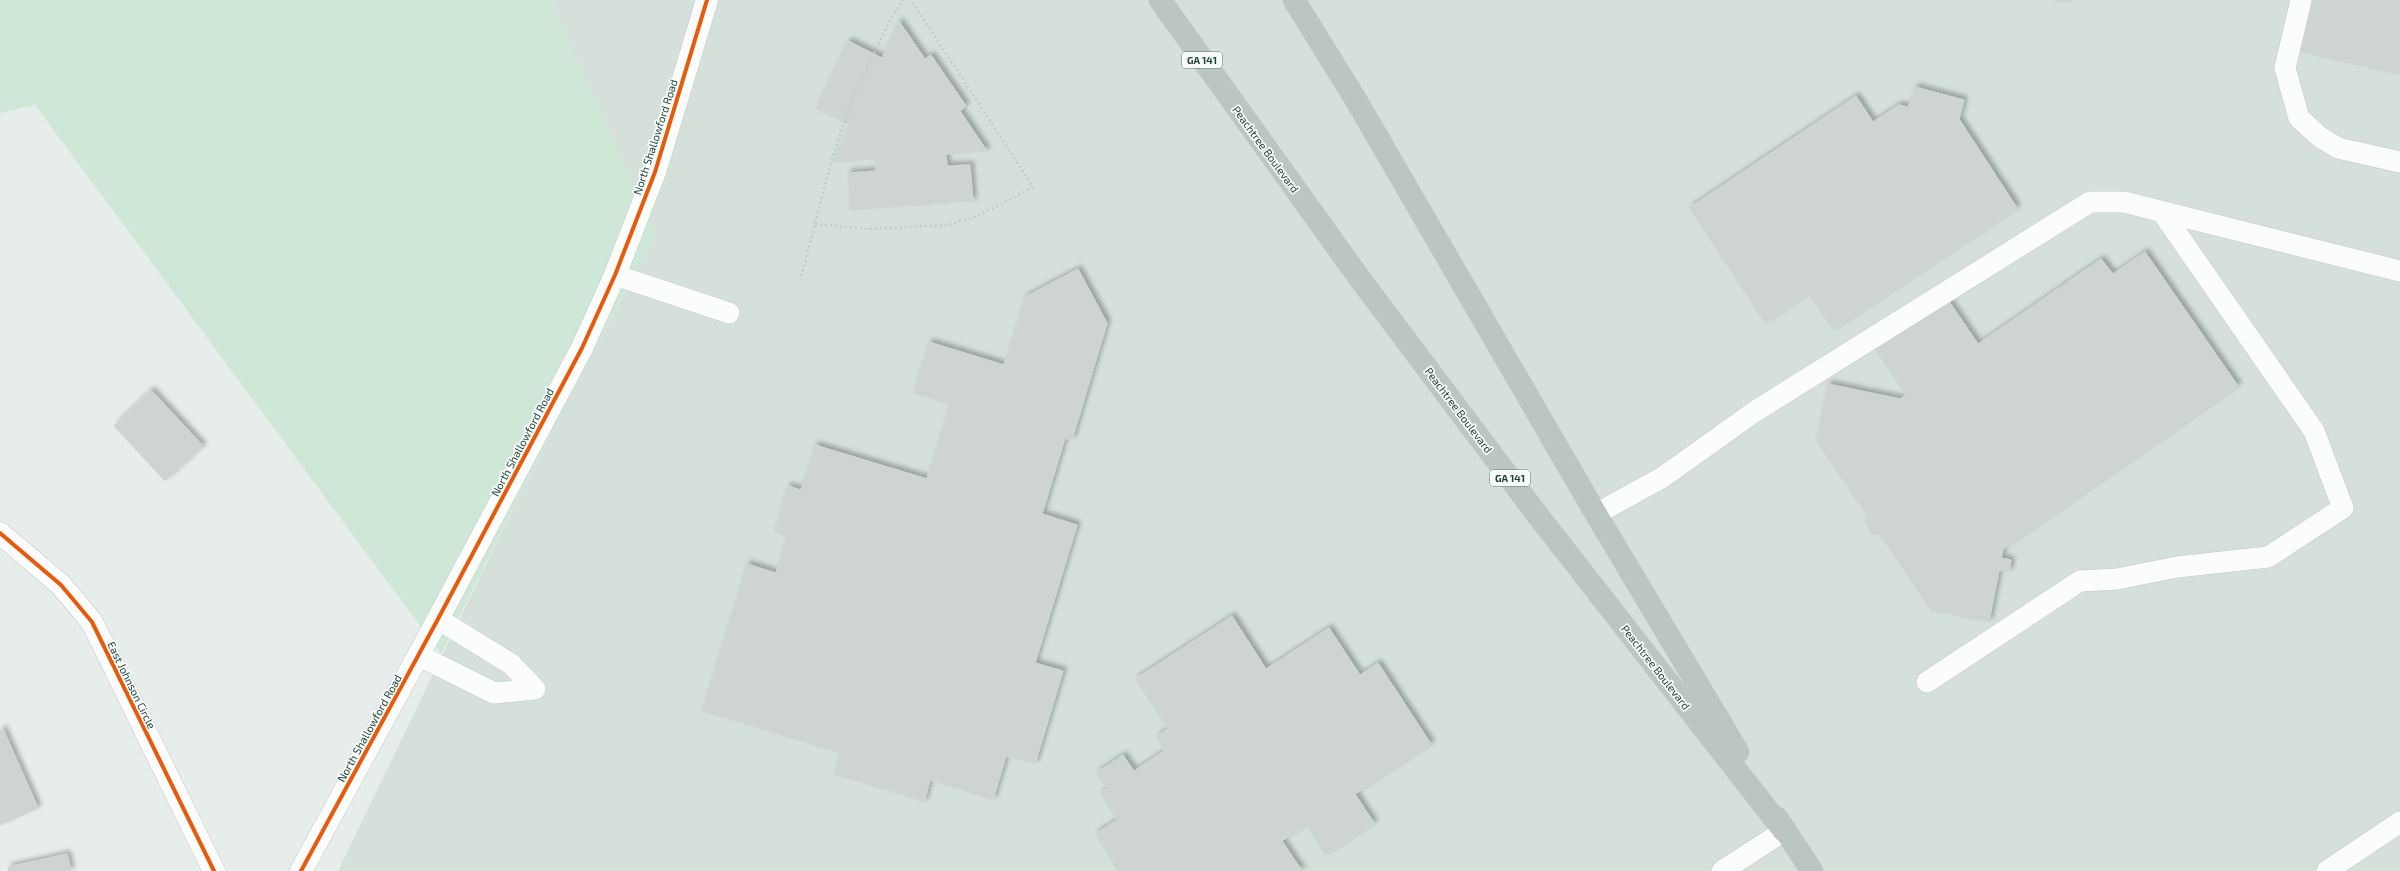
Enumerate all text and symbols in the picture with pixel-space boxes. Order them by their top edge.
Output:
road number: GA 141 [1182,52,1222,68]
street label: North Shallowford Road [630,78,680,196]
street label: Peachtree Boulevard [1230,103,1302,195]
street label: Peachtree Boulevard [1423,365,1495,455]
street label: North Shallowford Road [488,386,556,498]
road number: GA 141 [1490,470,1530,486]
street label: Peachtree Boulevard [1619,622,1693,712]
street label: East Johnson Circle [105,639,159,731]
street label: North Shallowford Road [334,672,404,784]

